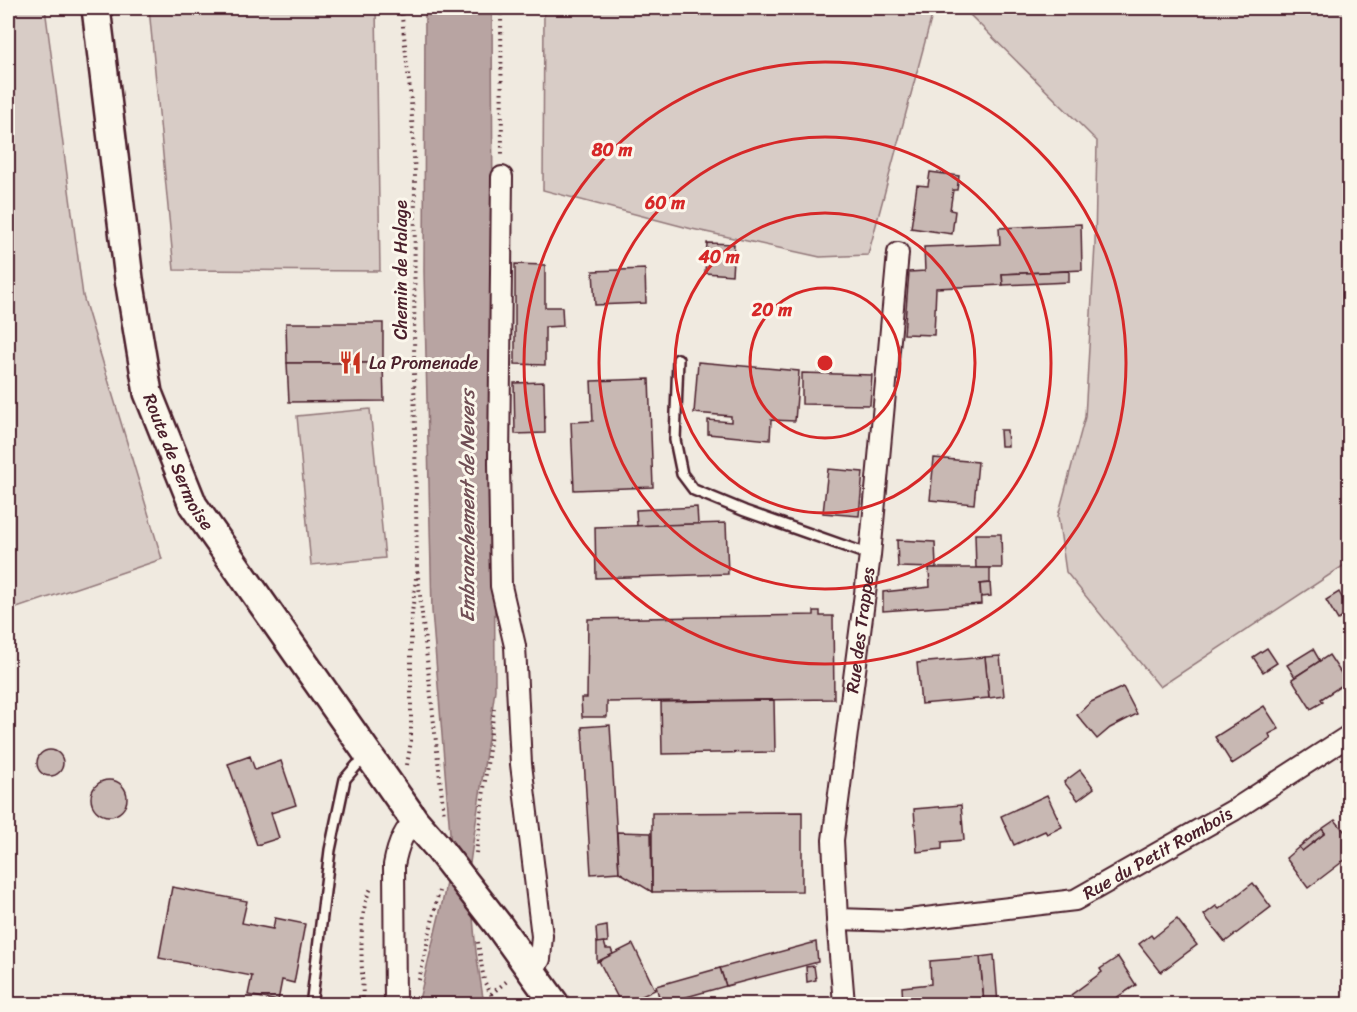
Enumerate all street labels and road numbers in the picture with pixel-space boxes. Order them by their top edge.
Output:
street label: Chemin de Halage [385,200,417,340]
street label: Route de Sermoise [134,389,223,538]
street label: Rue des Trappes [836,565,884,695]
street label: Rue du Petit Rombois [1076,798,1239,909]

